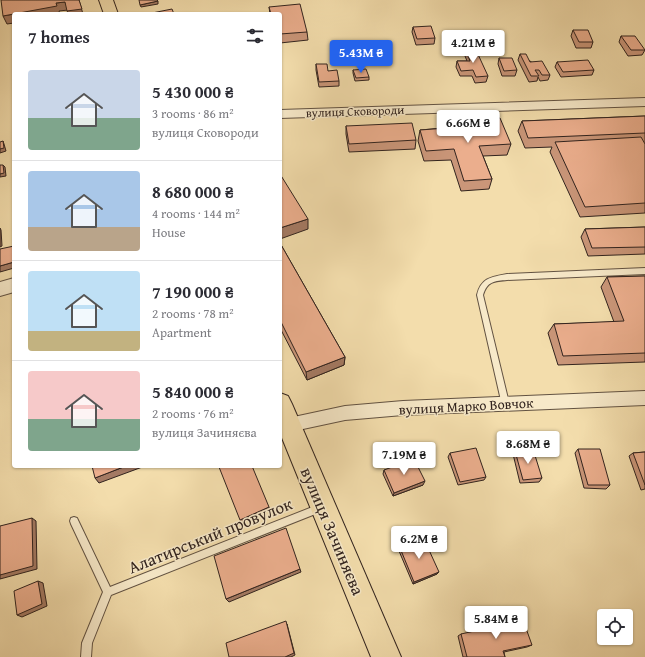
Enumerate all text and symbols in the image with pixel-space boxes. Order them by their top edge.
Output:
text: 7 homes [28,24,90,49]
icon: filters [244,25,266,47]
pin: 4.21M ₴ [436,30,510,64]
text: 4.21M ₴ [451,33,495,52]
pin: 5.43M ₴ [324,40,398,74]
text: 5.43M ₴ [339,43,383,62]
text: 5 430 000 ₴ [152,79,234,104]
icon: home [60,86,108,134]
street label: вулиця Сковороди [306,101,404,121]
text: 3 rooms · 86 m² [152,104,234,123]
pin: 6.66M ₴ [431,110,505,144]
text: 6.66M ₴ [446,113,490,132]
text: вулиця Сковороди [152,123,259,142]
text: 8 680 000 ₴ [152,179,234,204]
icon: home [60,187,108,235]
text: 4 rooms · 144 m² [152,204,240,223]
text: House [152,223,186,242]
text: 7 190 000 ₴ [152,279,234,304]
icon: home [60,287,108,335]
text: 2 rooms · 78 m² [152,304,234,323]
text: Apartment [152,323,212,342]
text: 5 840 000 ₴ [152,379,234,404]
icon: home [60,387,108,435]
street label: вулиця Марко Вовчок [398,392,534,420]
text: 2 rooms · 76 m² [152,404,234,423]
text: вулиця Зачиняєва [152,423,257,442]
pin: 8.68M ₴ [491,431,565,465]
text: 8.68M ₴ [506,434,550,453]
pin: 7.19M ₴ [367,442,441,476]
text: 7.19M ₴ [382,445,426,464]
street label: вулиця Зачиняєва [295,463,371,599]
street label: Алатирський провулок [124,491,296,579]
pin: 6.2M ₴ [386,526,452,560]
text: 6.2M ₴ [400,529,438,548]
pin: 5.84M ₴ [459,606,533,640]
text: 5.84M ₴ [474,609,518,628]
map controls [597,609,633,645]
button: locate [597,609,633,645]

